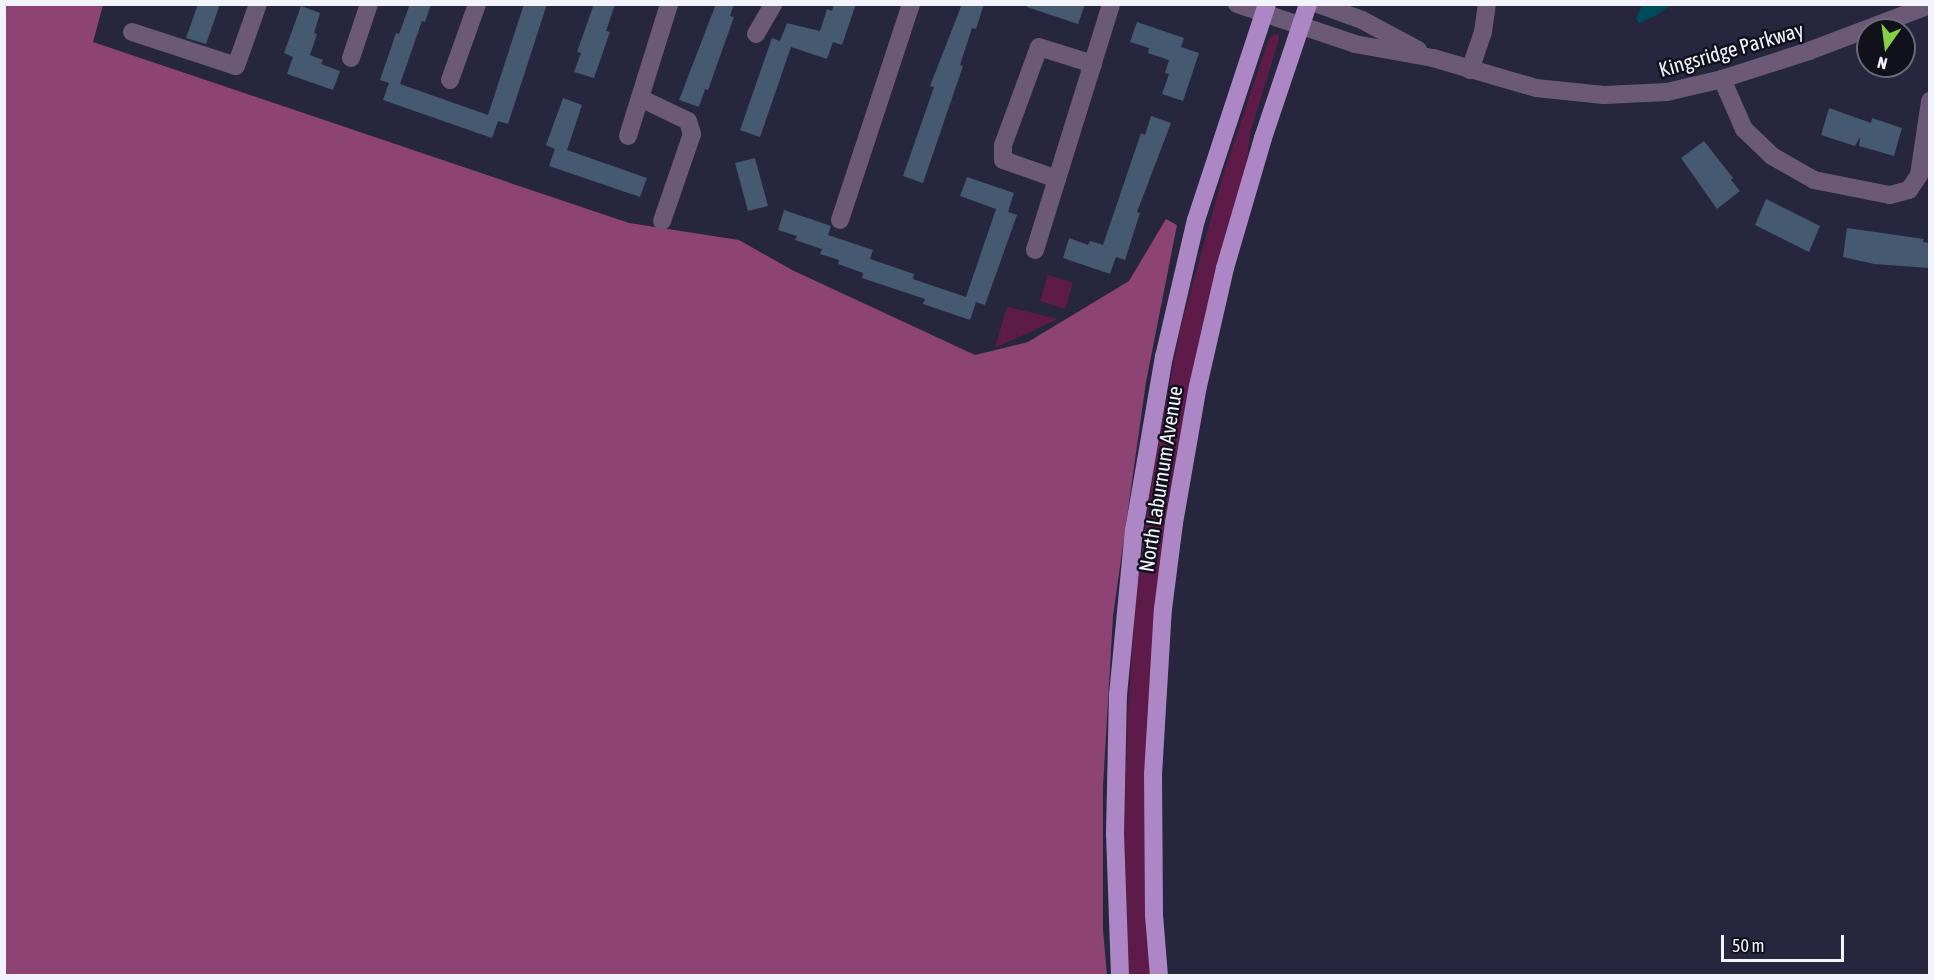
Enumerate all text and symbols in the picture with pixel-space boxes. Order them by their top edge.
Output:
street label: Kingsridge Parkway [1656,16,1806,82]
north arrow [1856,18,1916,78]
text: N [1875,54,1889,73]
street label: North Laburnum Avenue [1133,384,1187,574]
scale bar [1724,923,1847,961]
text: 50 m [1732,935,1764,956]

